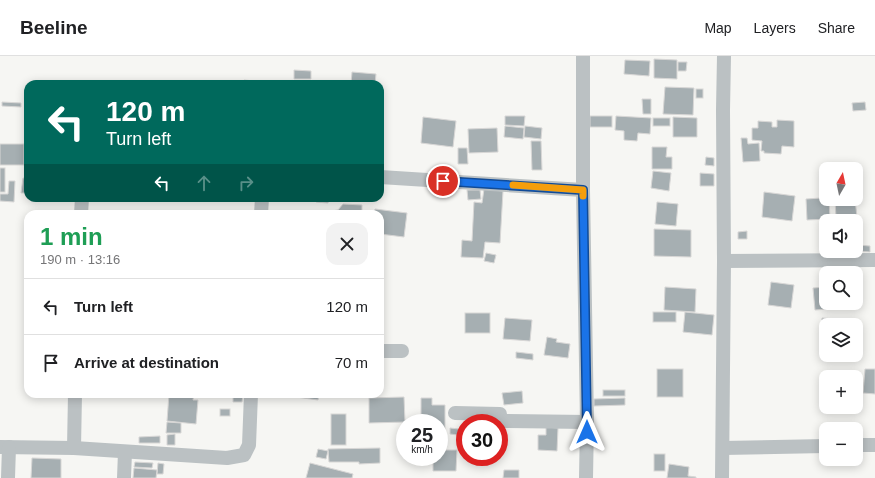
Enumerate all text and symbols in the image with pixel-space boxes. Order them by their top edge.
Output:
text: Beeline [20,17,88,38]
text: Map [704,20,732,36]
text: Layers [754,20,796,36]
text: Share [818,20,855,36]
icon: left [40,96,92,148]
text: 120 m [106,96,185,127]
text: Turn left [106,129,171,149]
north arrow [819,162,863,206]
map controls [819,162,863,466]
pin [426,164,460,198]
icon: arrive [432,170,454,192]
icon: left [151,172,173,194]
icon: ahead [193,172,215,194]
icon: right [235,172,257,194]
button: sound [819,214,863,258]
text: 1 min [40,223,103,250]
button: close [326,223,368,265]
text: 190 m · 13:16 [40,252,120,267]
button: search [819,266,863,310]
icon: left [40,296,62,318]
text: Turn left [74,298,133,315]
text: 120 m [326,298,368,315]
button: layers [819,318,863,362]
icon: arrive [40,352,62,374]
text: Arrive at destination [74,354,219,371]
text: 70 m [335,354,368,371]
button: + [819,370,863,414]
position arrow [566,411,608,453]
speed limit sign: 30 [456,414,508,466]
button: − [819,422,863,466]
text: 25 [411,424,433,446]
text: km/h [411,444,433,455]

